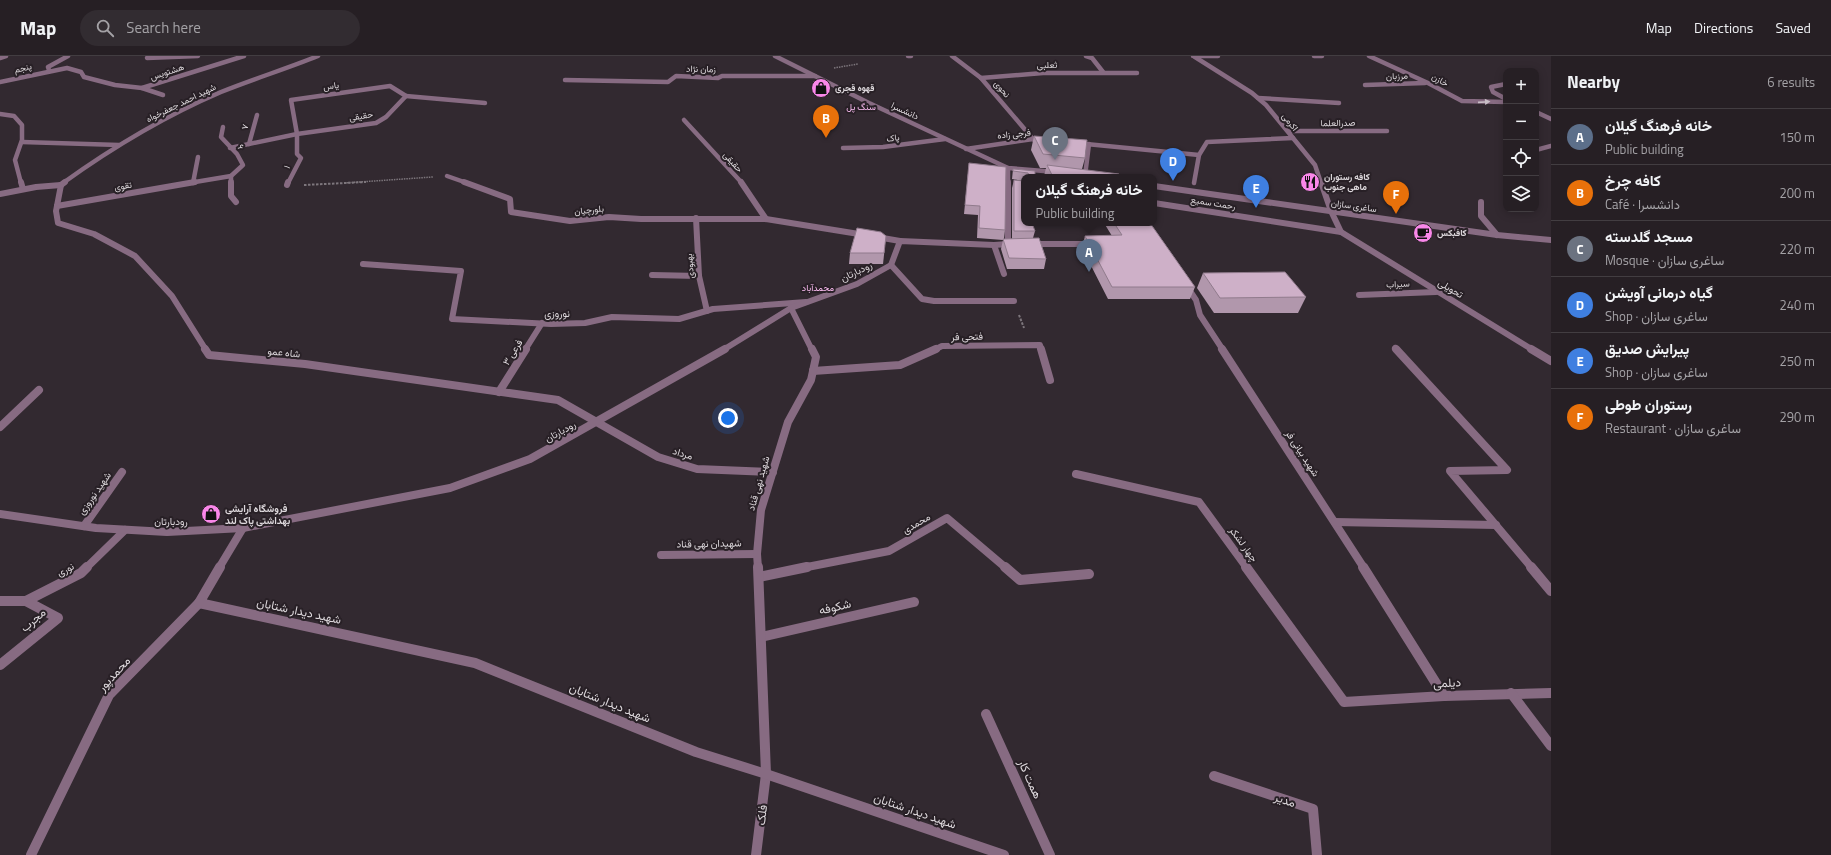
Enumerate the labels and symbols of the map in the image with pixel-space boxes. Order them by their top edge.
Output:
street label: ثعلبی [1036,58,1058,71]
street label: پنجم [13,59,33,76]
street label: هشتویس [148,60,186,83]
street label: زمان نژاد [686,62,716,75]
street label: مرزبان [1386,69,1408,82]
street label: خازن [1430,70,1451,89]
shop icon: قهوه قجری [810,77,832,99]
street label: نحوی [991,77,1014,100]
street label: یاس [322,78,340,93]
street label: شهید احمد جعفرخواه [144,80,218,125]
place label: قهوه قجری [835,81,875,94]
one-way arrow [1478,98,1490,105]
street label: دانشسرا [889,99,921,123]
district label: سنگ پل [846,100,876,113]
pin: B [813,105,839,138]
street label: حقیقی [348,107,374,124]
street label: اکرمی [1279,110,1302,133]
street label: صدرالعلما [1320,116,1356,129]
street label: ۷ [238,123,251,131]
street label: فرجی زاده [996,125,1031,142]
pin: C [1042,127,1068,160]
street label: پاک [886,130,900,145]
street label: ۶ [235,140,248,153]
street label: حقیقی [720,148,746,175]
pin: D [1160,148,1186,181]
street label: ۱ [280,163,293,171]
place label: کافه رستوران ماهی جنوب [1324,170,1370,193]
restaurant icon: کافه رستوران ماهی جنوب [1299,171,1321,193]
pin: E [1243,175,1269,208]
street label: تقوی [113,178,133,193]
pin: F [1383,181,1409,214]
street label: رحمت سمیع [1190,193,1236,212]
street label: ساغری سازان [1330,196,1378,215]
street label: بلورچیان [574,201,605,218]
cafe icon: کافبکس [1412,222,1434,244]
place label: کافبکس [1437,226,1467,239]
pin: A [1076,239,1102,272]
street label: بهبودی [682,253,697,279]
street label: رودبارتان [838,257,875,286]
street label: تحویلی [1435,275,1466,302]
street label: سیراب [1386,277,1410,290]
district label: محمدآباد [802,281,834,294]
street label: نوروزی [544,306,570,321]
street label: فتحی فر [950,329,984,344]
street label: فرعی ۳ [499,336,526,368]
street label: شاه عمو [267,343,301,362]
your location [718,408,738,428]
street label: رودبارتان [542,417,579,446]
street label: شهید بیانی فر [1281,426,1323,480]
street label: مرداد [671,443,695,464]
street label: شهید نهی قناد [744,454,773,512]
street label: شهید نوروزی [74,469,115,518]
place label: فروشگاه آرایشی بهداشتی پاک لند [225,501,290,528]
shop icon: فروشگاه آرایشی بهداشتی پاک لند [200,503,222,525]
street label: محمدی [899,509,933,537]
street label: رودبارتان [154,514,188,529]
street label: چهار لشکر [1225,523,1262,565]
street label: شهیدان نهی قناد [676,535,742,552]
street label: نوری [54,559,77,580]
street label: شهید دیدار شتابان [255,592,343,629]
street label: شکوفه [817,594,853,619]
street label: مجرب [16,603,50,636]
street label: محمدپور [92,652,135,696]
street label: دیلمی [1432,672,1462,693]
street label: شهید دیدار شتابان [567,678,654,727]
street label: همت کار [1013,755,1048,802]
street label: مدیر [1271,787,1298,812]
street label: شهید دیدار شتابان [871,788,959,834]
street label: فلک [751,804,772,826]

